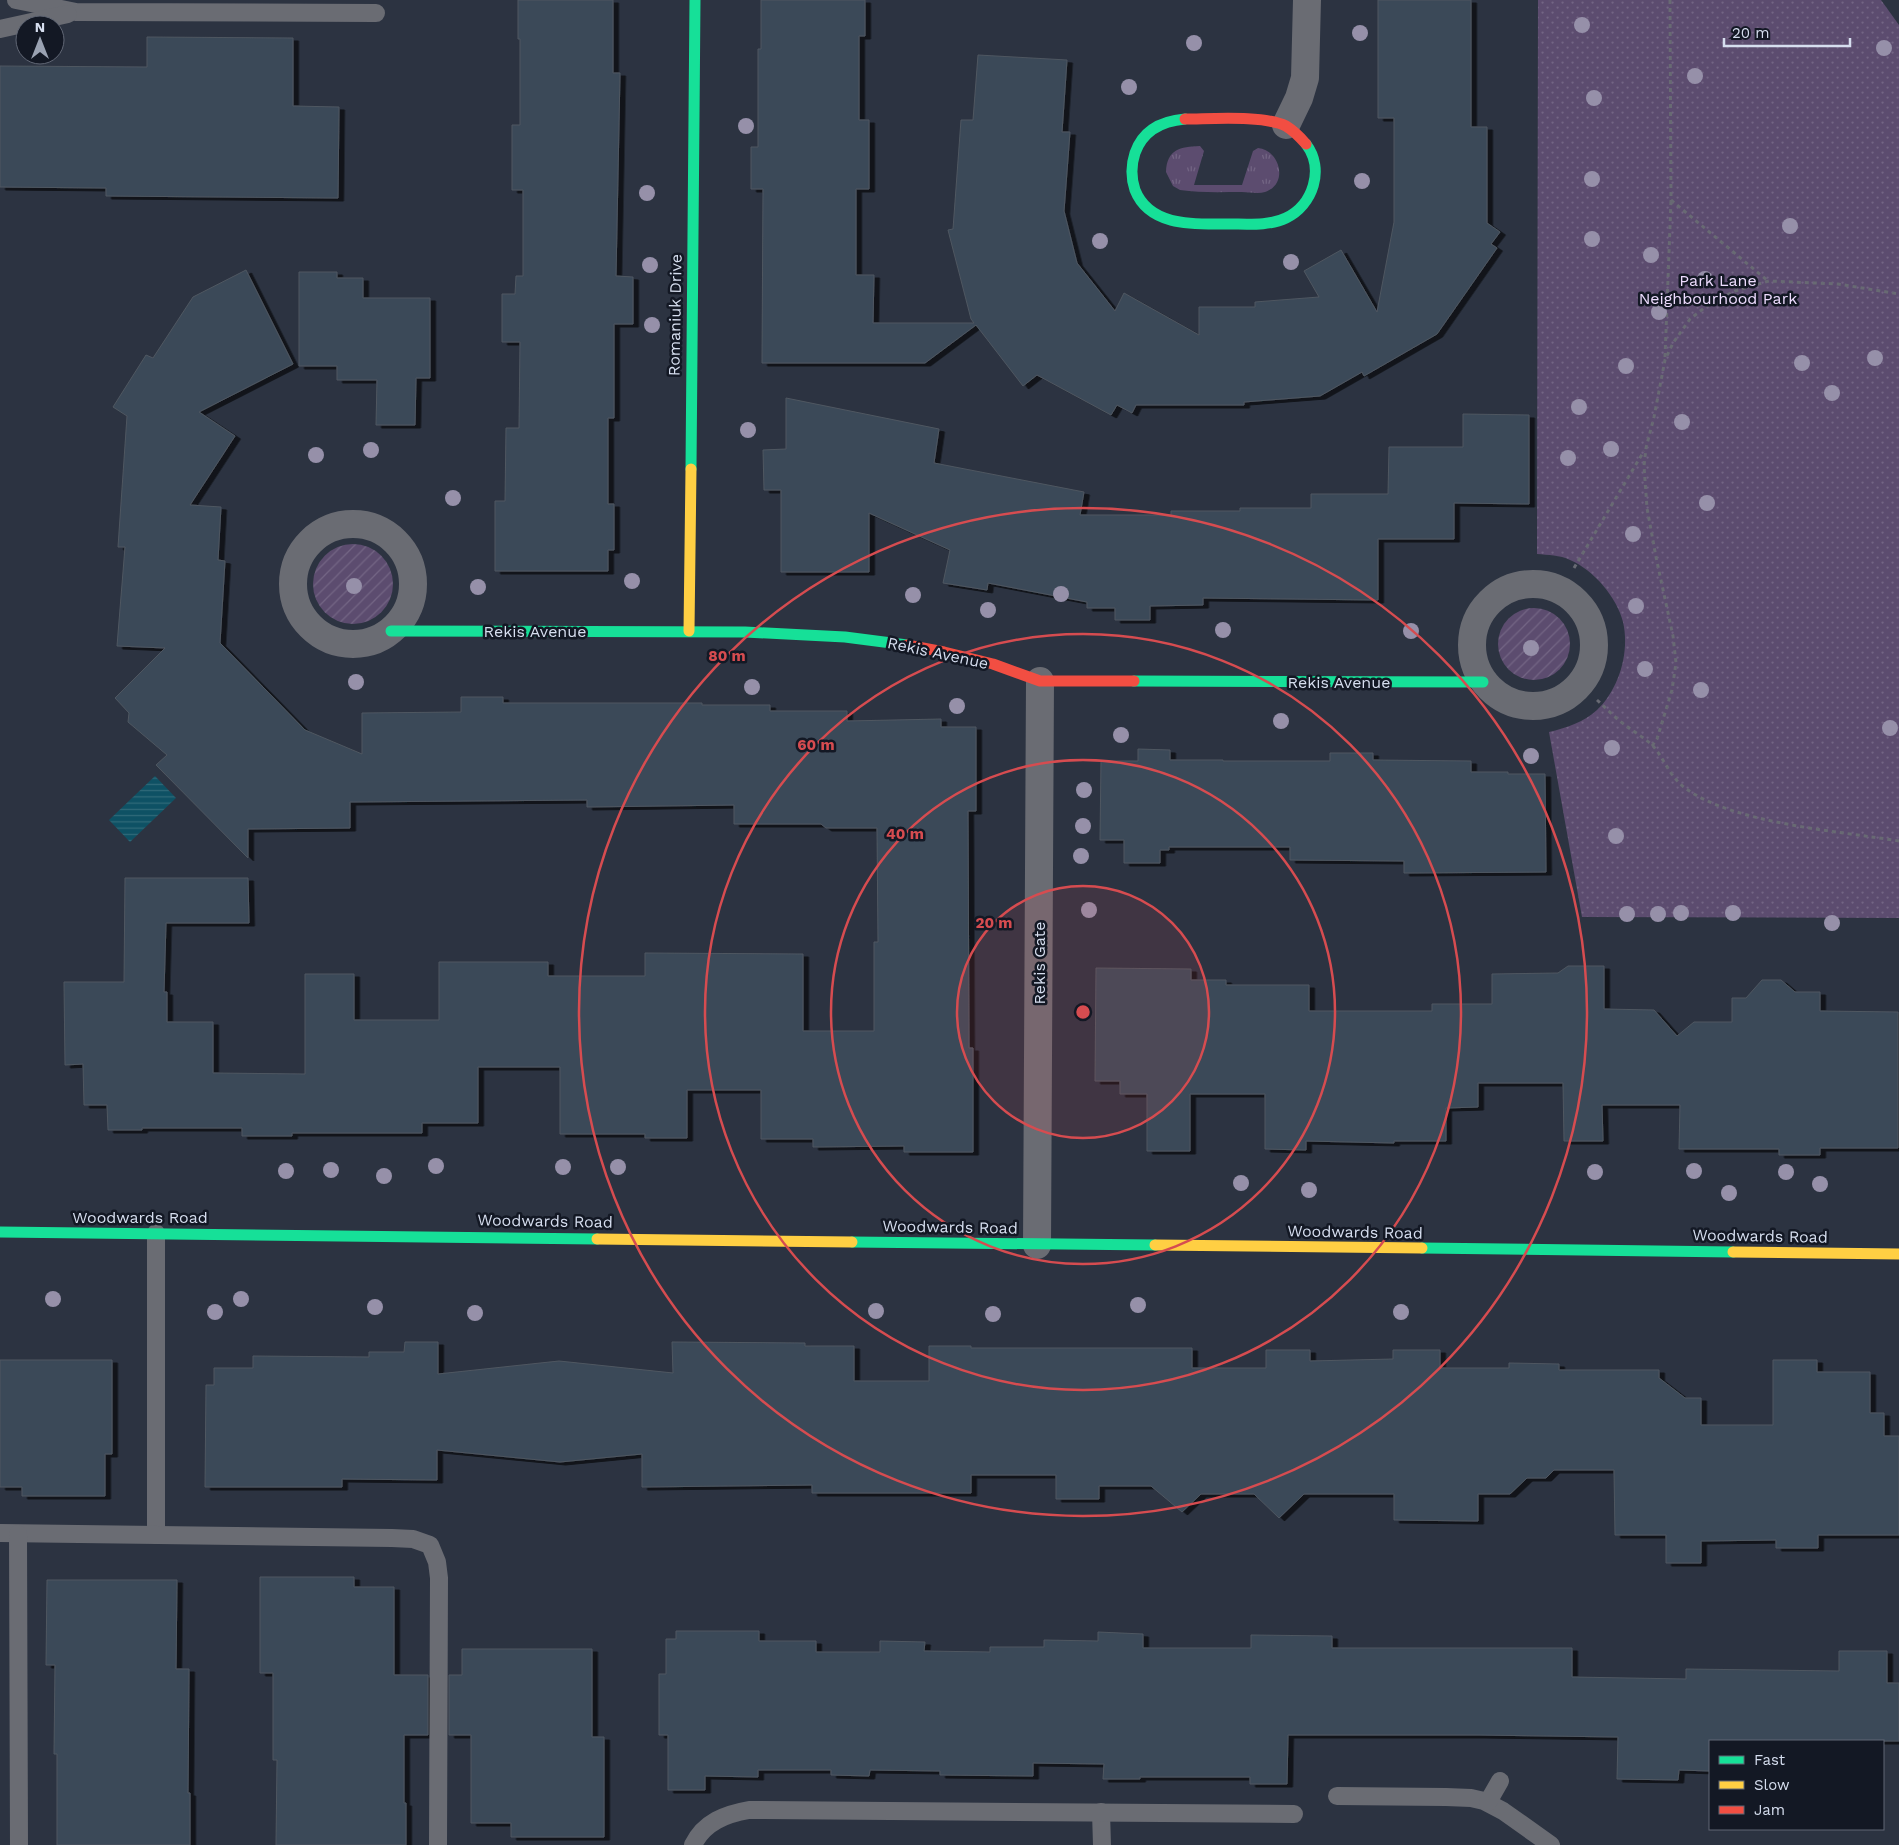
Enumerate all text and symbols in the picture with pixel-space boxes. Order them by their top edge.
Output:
north arrow [15,15,65,65]
scale bar [1724,15,1850,47]
text: N [35,19,45,35]
text: 20 m [1732,24,1770,42]
street label: Romaniuk Drive [664,254,686,376]
park label: Park Lane Neighbourhood Park [1639,271,1797,308]
street label: Rekis Avenue [484,622,586,641]
street label: Rekis Avenue [886,633,990,673]
text: 80 m [708,647,746,665]
street label: Rekis Avenue [1288,673,1390,692]
text: 60 m [797,736,835,754]
text: 40 m [886,825,924,843]
text: 20 m [975,914,1013,932]
street label: Rekis Gate [1030,921,1049,1005]
centre of rings [1074,1003,1092,1021]
street label: Woodwards Road [72,1208,208,1227]
street label: Woodwards Road [477,1210,613,1232]
street label: Woodwards Road [882,1216,1018,1238]
street label: Woodwards Road [1287,1221,1423,1243]
street label: Woodwards Road [1692,1225,1828,1247]
legend [1709,1740,1884,1830]
text: Fast [1754,1751,1786,1769]
text: Slow [1754,1776,1790,1794]
text: Jam [1754,1801,1785,1819]

